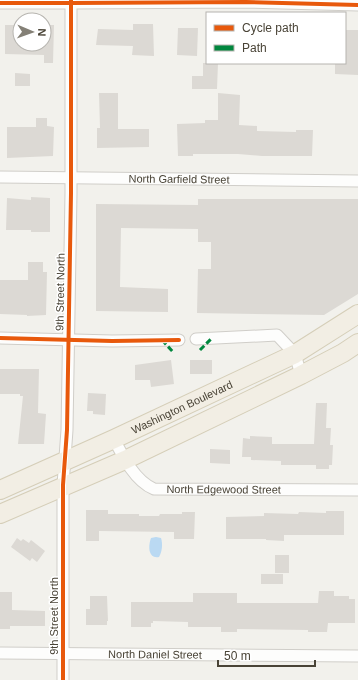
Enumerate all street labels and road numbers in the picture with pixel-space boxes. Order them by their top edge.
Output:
street label: North Garfield Street [128,172,230,186]
street label: 9th Street North [53,253,67,331]
street label: Washington Boulevard [129,378,235,436]
street label: North Edgewood Street [166,483,281,496]
street label: 9th Street North [48,577,60,655]
street label: North Daniel Street [108,648,202,661]

